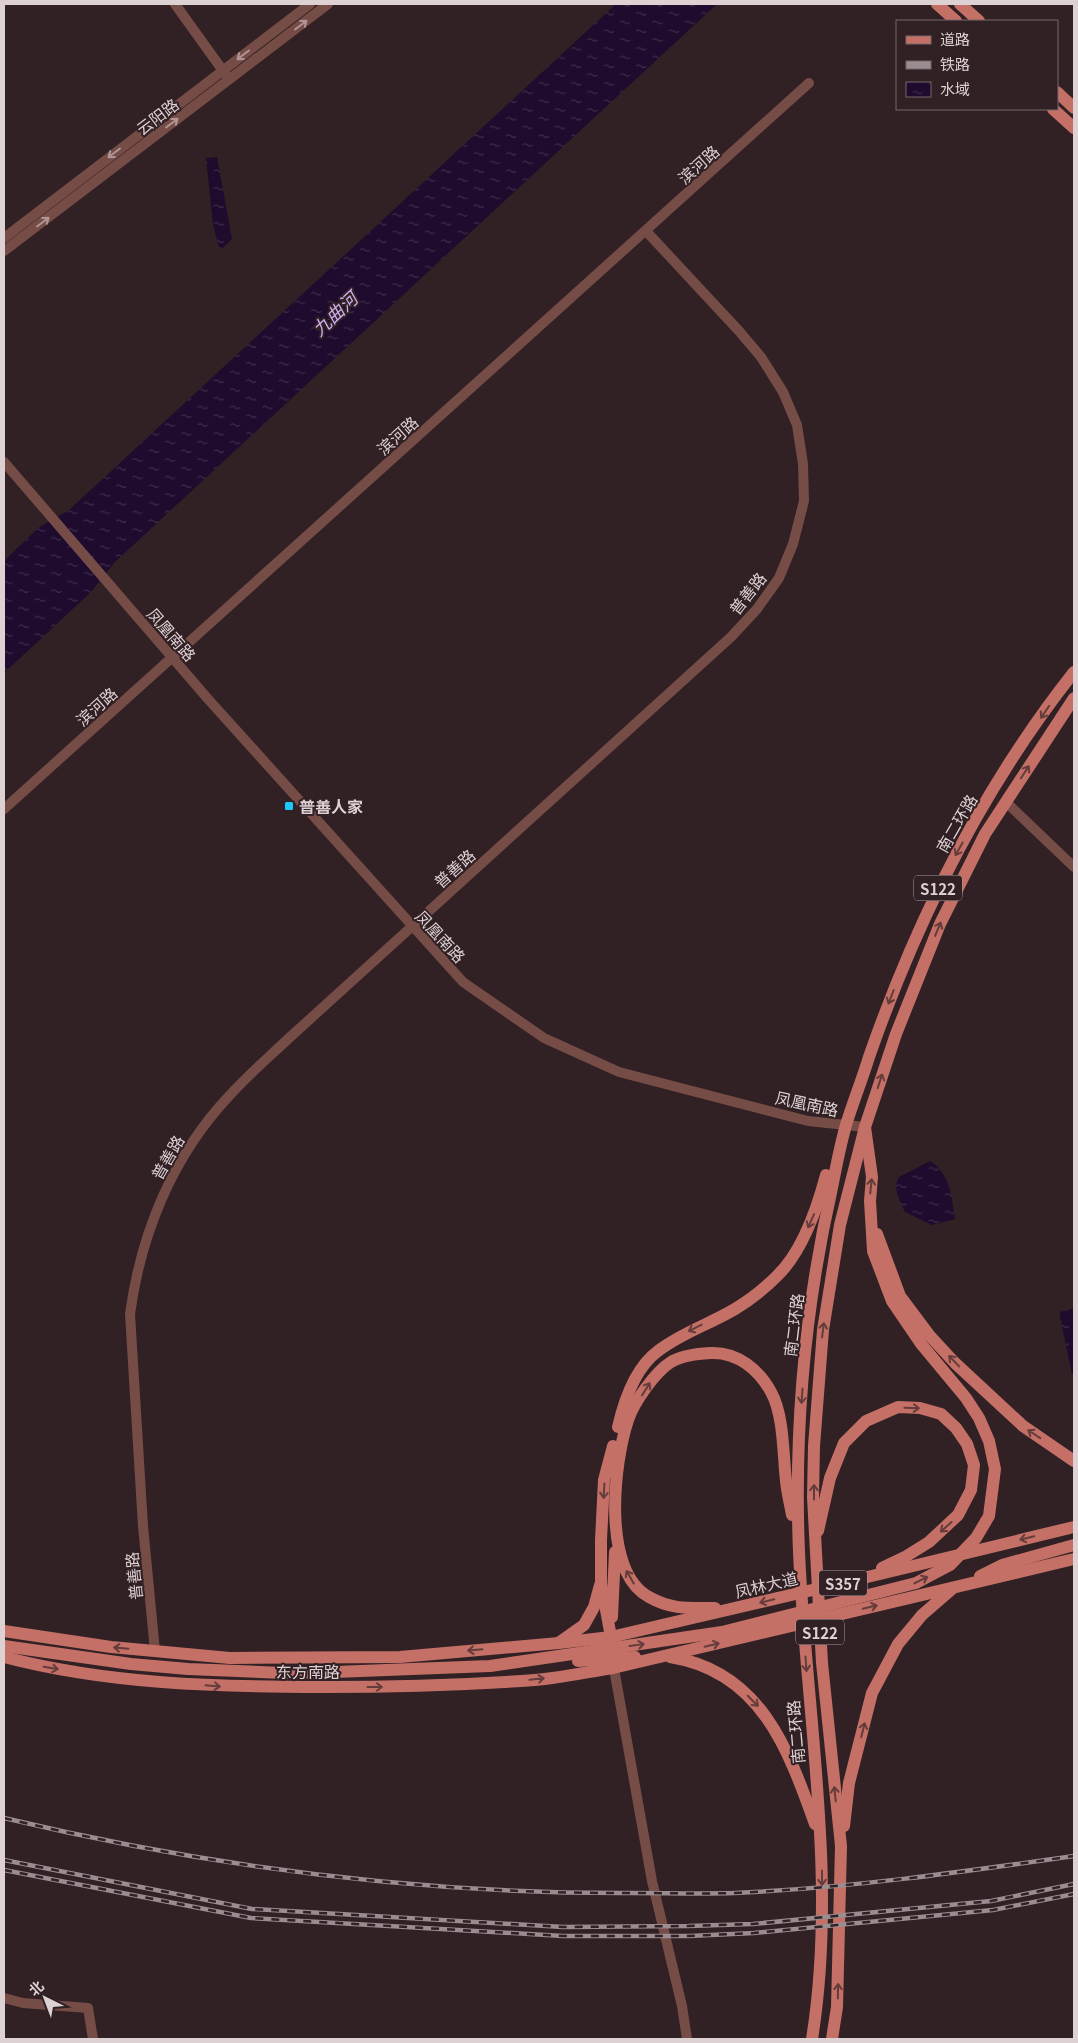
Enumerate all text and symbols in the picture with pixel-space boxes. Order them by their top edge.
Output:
one-way arrow [294,19,307,30]
legend [896,20,1058,110]
text: 道路 [940,28,970,49]
one-way arrow [237,49,250,60]
text: 铁路 [940,53,970,74]
text: 水域 [940,78,970,99]
street label: 云阳路 [131,92,183,140]
one-way arrow [165,118,178,129]
street label: 滨河路 [672,139,724,189]
one-way arrow [108,148,121,159]
one-way arrow [36,216,49,227]
water label: 九曲河 [305,283,365,341]
street label: 滨河路 [371,410,423,460]
street label: 普善路 [723,567,771,619]
street label: 凤凰南路 [142,602,202,666]
street label: 滨河路 [70,681,122,731]
one-way arrow [1040,704,1050,718]
one-way arrow [1020,765,1030,779]
street label: 南二环路 [930,789,982,857]
place label: 普善人家 [299,794,363,818]
marker: 普善人家 [283,800,295,812]
one-way arrow [953,841,963,856]
street label: 普善路 [428,843,480,893]
road number: S122 [914,876,962,900]
street label: 凤凰南路 [410,904,472,968]
one-way arrow [933,922,943,937]
one-way arrow [886,989,896,1004]
one-way arrow [876,1074,885,1089]
street label: 凤凰南路 [773,1085,841,1121]
street label: 普善路 [145,1130,189,1184]
one-way arrow [866,1179,876,1195]
one-way arrow [806,1213,816,1228]
street label: 南二环路 [777,1292,809,1358]
one-way arrow [818,1322,828,1338]
one-way arrow [688,1323,703,1333]
one-way arrow [948,1355,960,1367]
one-way arrow [642,1382,652,1396]
one-way arrow [797,1388,807,1404]
one-way arrow [904,1403,920,1413]
one-way arrow [1027,1428,1041,1439]
one-way arrow [599,1483,608,1499]
one-way arrow [809,1485,818,1501]
one-way arrow [939,1521,952,1533]
one-way arrow [1019,1534,1035,1543]
street label: 普善路 [119,1551,147,1601]
street label: 凤林大道 [732,1565,800,1603]
one-way arrow [625,1569,635,1584]
road number: S357 [819,1570,867,1596]
one-way arrow [913,1575,928,1584]
one-way arrow [759,1597,775,1606]
one-way arrow [861,1602,877,1611]
road number: S122 [796,1620,844,1644]
one-way arrow [629,1640,645,1650]
one-way arrow [703,1640,719,1649]
one-way arrow [113,1643,129,1653]
one-way arrow [467,1645,483,1655]
one-way arrow [801,1655,811,1671]
street label: 东方南路 [276,1659,340,1683]
one-way arrow [43,1664,59,1674]
one-way arrow [529,1674,545,1684]
one-way arrow [204,1681,220,1691]
one-way arrow [366,1682,383,1692]
one-way arrow [747,1694,759,1707]
street label: 南二环路 [780,1699,810,1765]
one-way arrow [859,1722,868,1738]
one-way arrow [831,1786,840,1802]
one-way arrow [817,1870,827,1886]
north arrow [20,1973,70,2023]
text: 北 [24,1975,48,2000]
one-way arrow [833,1983,842,1999]

